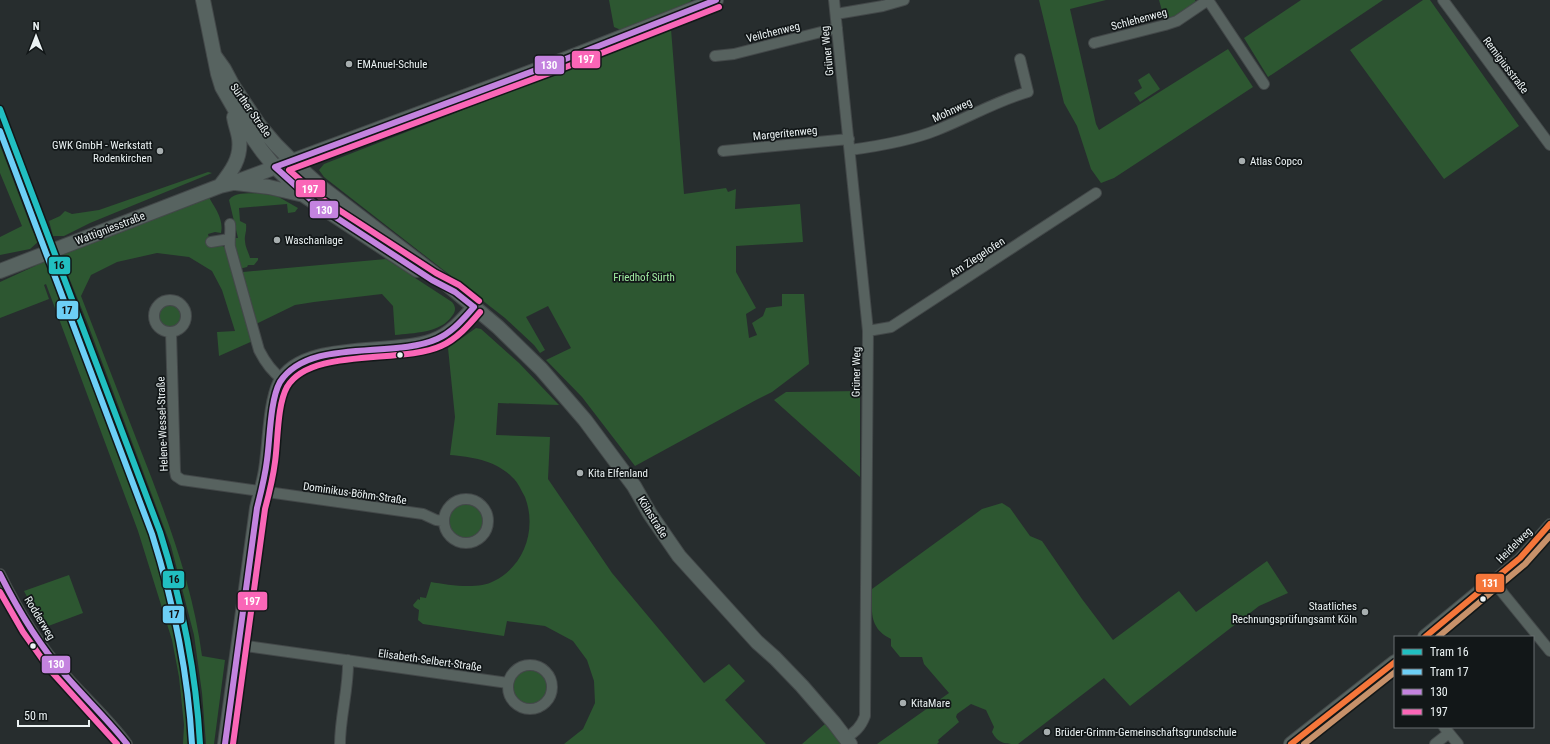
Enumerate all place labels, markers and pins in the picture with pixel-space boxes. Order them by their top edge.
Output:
place label: EMAnuel-Schule [357,58,427,71]
marker: EMAnuel-Schule [344,59,354,69]
place label: GWK GmbH - Werkstatt Rodenkirchen [52,139,152,165]
marker: GWK GmbH - Werkstatt Rodenkirchen [155,146,165,156]
place label: Atlas Copco [1250,155,1303,168]
marker: Atlas Copco [1237,156,1247,166]
place label: Waschanlage [285,234,343,247]
marker: Waschanlage [272,235,282,245]
unlabelled marker [395,350,405,360]
place label: Kita Elfenland [588,467,648,480]
marker: Kita Elfenland [575,468,585,478]
unlabelled marker [1478,594,1488,604]
place label: Staatliches Rechnungsprüfungsamt Köln [1232,600,1357,626]
marker: Staatliches Rechnungsprüfungsamt Köln [1360,607,1370,617]
unlabelled marker [28,641,38,651]
place label: KitaMare [911,697,950,710]
marker: KitaMare [898,698,908,708]
place label: Brüder-Grimm-Gemeinschaftsgrundschule [1055,726,1237,739]
marker: Brüder-Grimm-Gemeinschaftsgrundschule [1042,727,1052,737]

